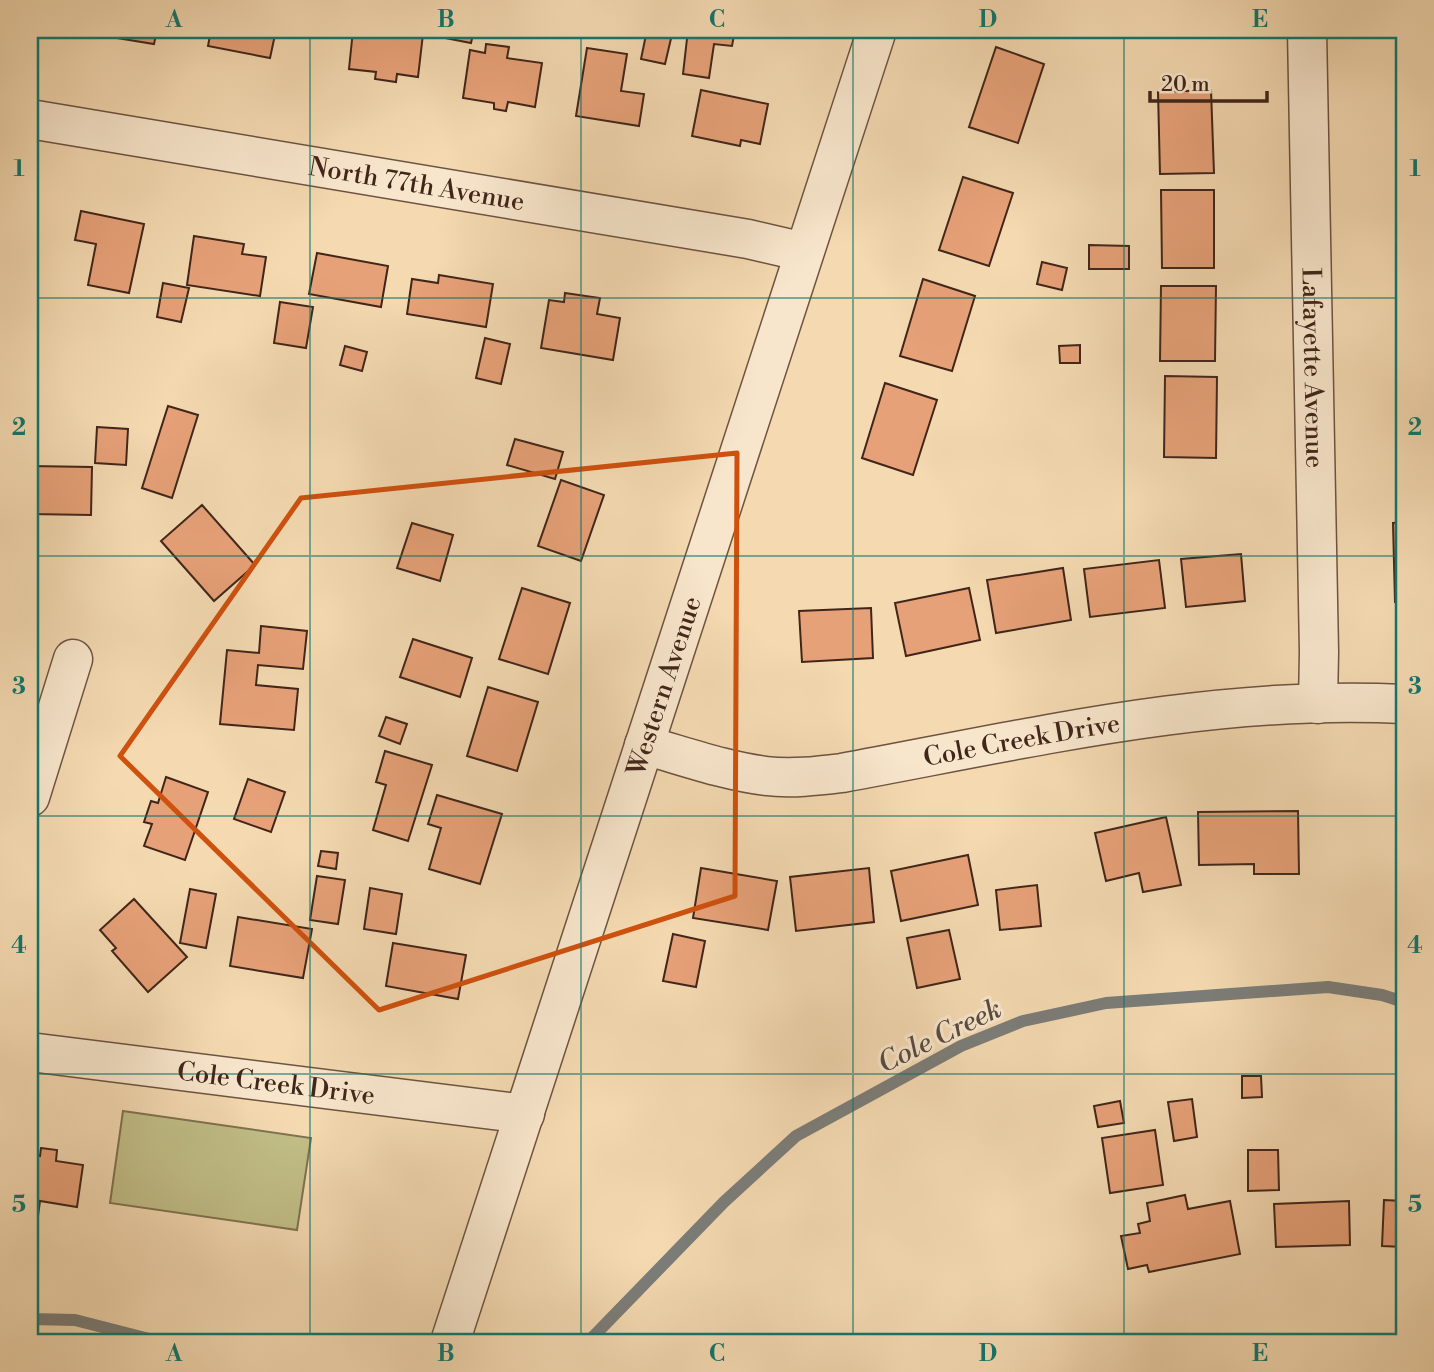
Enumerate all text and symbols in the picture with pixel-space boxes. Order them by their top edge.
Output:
text: A [165,6,183,34]
text: B [437,6,455,34]
text: C [709,6,725,34]
text: D [979,6,997,34]
text: E [1252,6,1268,34]
scale bar [1150,60,1268,104]
text: 20 m [1161,72,1210,98]
street label: North 77th Avenue [306,151,527,218]
text: 1 [13,155,25,183]
text: 1 [1409,155,1421,183]
street label: Lafayette Avenue [1295,267,1330,469]
text: 2 [12,414,26,442]
text: 2 [1408,414,1422,442]
street label: Western Avenue [620,592,709,781]
text: 3 [12,673,26,701]
text: 3 [1408,673,1422,701]
street label: Cole Creek Drive [921,707,1122,774]
text: 4 [11,932,27,960]
text: 4 [1407,932,1423,960]
water label: Cole Creek [872,991,1007,1081]
street label: Cole Creek Drive [175,1056,377,1112]
text: 5 [12,1191,26,1219]
text: 5 [1408,1191,1422,1219]
text: A [165,1340,183,1368]
text: B [437,1340,455,1368]
text: C [709,1340,725,1368]
text: D [979,1340,997,1368]
text: E [1252,1340,1268,1368]

